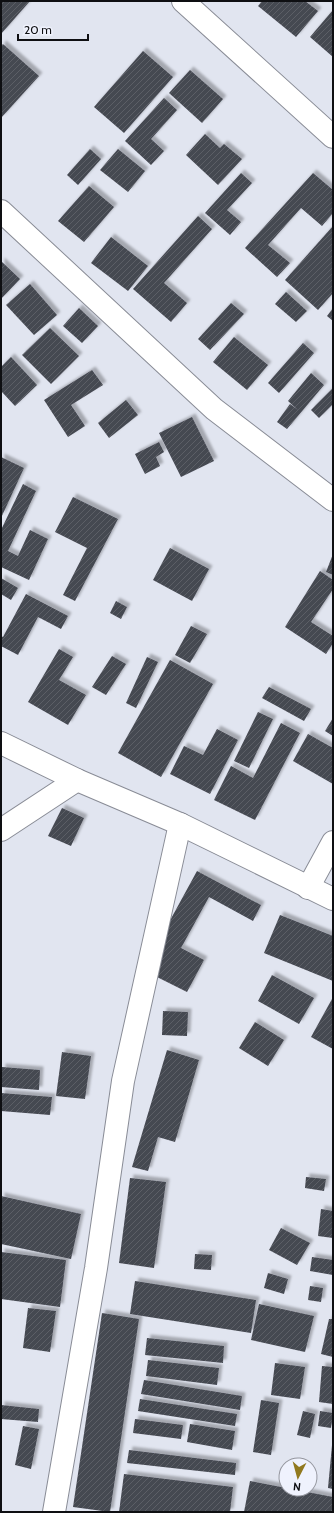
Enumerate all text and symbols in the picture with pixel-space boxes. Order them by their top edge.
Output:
scale bar [18,16,88,42]
text: 20 m [24,22,52,37]
north arrow [278,1457,318,1497]
text: N [292,1480,302,1494]

